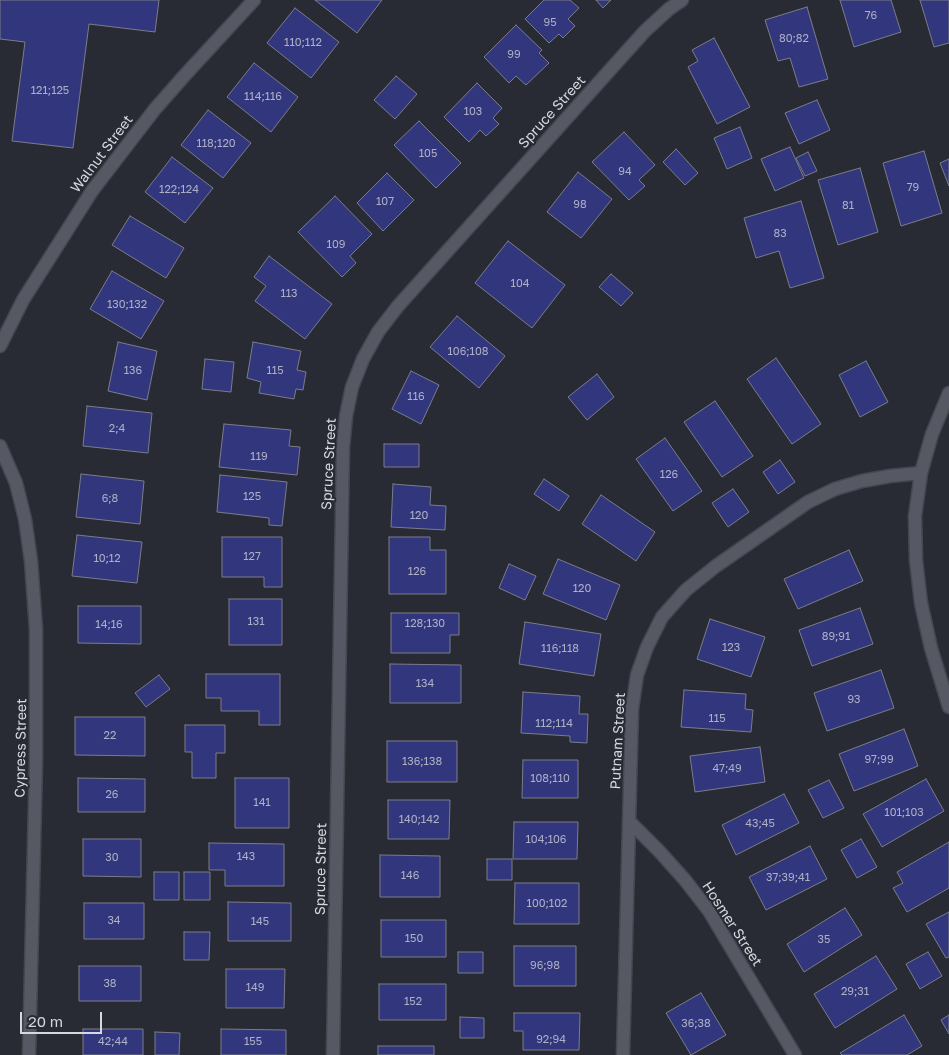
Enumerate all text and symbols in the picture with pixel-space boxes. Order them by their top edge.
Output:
house number: 76 [865,9,877,23]
house number: 95 [543,16,557,30]
house number: 80;82 [779,32,809,46]
house number: 110;112 [284,36,322,50]
house number: 99 [507,48,521,62]
street label: Spruce Street [515,72,589,152]
house number: 121;125 [31,84,69,98]
house number: 114;116 [244,90,282,104]
house number: 103 [464,105,482,119]
street label: Walnut Street [67,112,137,196]
house number: 118;120 [196,137,236,151]
house number: 105 [419,147,437,161]
house number: 94 [618,165,632,179]
house number: 79 [907,181,919,195]
house number: 122;124 [159,183,199,197]
house number: 107 [376,195,394,209]
house number: 98 [573,198,587,212]
house number: 81 [842,199,854,213]
house number: 83 [773,227,787,241]
house number: 109 [327,238,345,252]
house number: 104 [511,277,529,291]
house number: 113 [280,287,298,301]
house number: 130;132 [107,298,147,312]
house number: 106;108 [448,345,488,359]
house number: 136 [124,364,142,378]
house number: 115 [266,364,284,378]
house number: 116 [407,390,425,404]
street label: Spruce Street [318,418,340,510]
house number: 2;4 [109,422,125,436]
house number: 119 [250,450,268,464]
house number: 126 [660,468,678,482]
house number: 125 [243,490,261,504]
house number: 6;8 [102,492,118,506]
house number: 120 [410,509,428,523]
house number: 127 [243,550,261,564]
house number: 10;12 [93,552,121,566]
house number: 126 [408,565,426,579]
house number: 120 [573,582,591,596]
house number: 131 [247,615,265,629]
house number: 128;130 [405,617,445,631]
house number: 14;16 [95,618,123,632]
house number: 89;91 [822,630,850,644]
house number: 123 [722,641,740,655]
house number: 116;118 [541,642,579,656]
house number: 134 [416,677,434,691]
street label: Putnam Street [607,692,629,790]
house number: 93 [847,693,861,707]
street label: Cypress Street [12,698,30,798]
house number: 115 [708,712,726,726]
house number: 112;114 [535,717,573,731]
house number: 22 [104,729,116,743]
house number: 97;99 [864,753,894,767]
house number: 136;138 [402,755,442,769]
house number: 47;49 [712,762,742,776]
house number: 108;110 [530,772,570,786]
house number: 26 [105,788,119,802]
house number: 141 [253,796,271,810]
house number: 101;103 [884,806,924,820]
house number: 140;142 [399,813,439,827]
house number: 43;45 [745,817,775,831]
street label: Spruce Street [312,823,330,915]
house number: 104;106 [526,833,566,847]
house number: 143 [237,850,255,864]
house number: 30 [105,851,119,865]
house number: 146 [401,869,419,883]
house number: 37;39;41 [766,871,810,885]
street label: Hosmer Street [698,879,766,969]
house number: 100;102 [527,897,567,911]
house number: 34 [107,914,121,928]
house number: 145 [251,915,269,929]
house number: 150 [405,932,423,946]
house number: 35 [818,933,830,947]
house number: 96;98 [530,959,560,973]
house number: 38 [103,977,117,991]
house number: 149 [246,981,264,995]
house number: 29;31 [841,985,869,999]
house number: 152 [404,995,422,1009]
scale bar [22,1002,105,1034]
text: 20 m [28,1012,63,1030]
house number: 36;38 [681,1017,711,1031]
house number: 92;94 [536,1033,566,1047]
house number: 42;44 [98,1035,128,1049]
house number: 155 [244,1035,262,1049]

